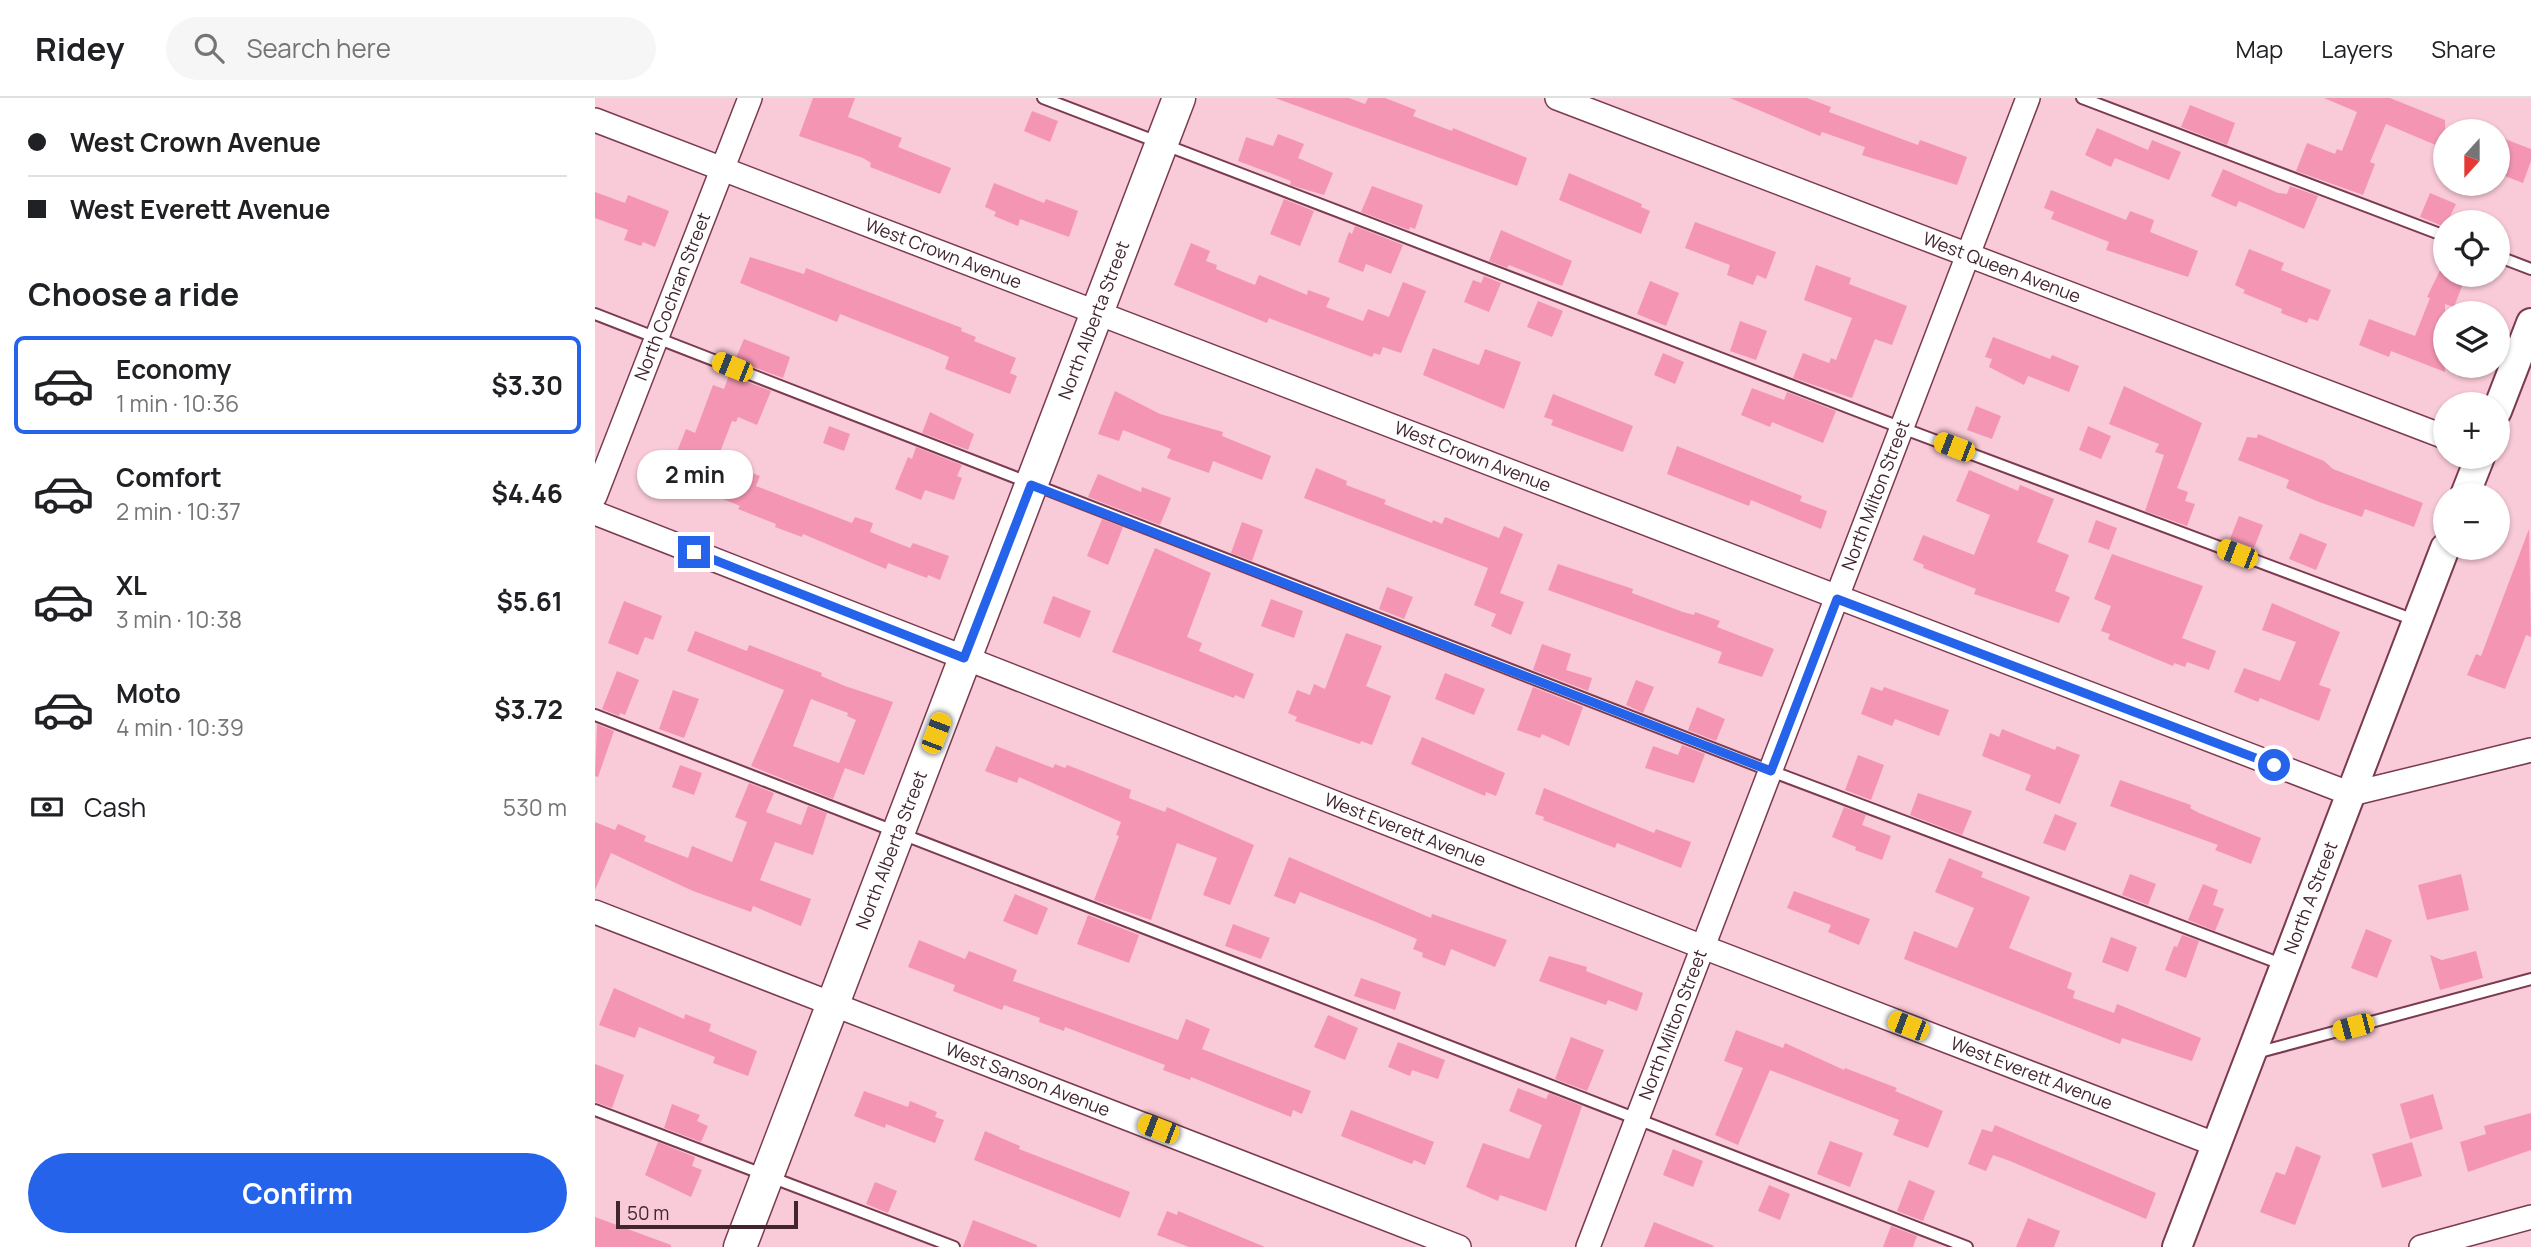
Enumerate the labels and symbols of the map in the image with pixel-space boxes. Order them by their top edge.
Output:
north arrow [2433,119,2509,196]
street label: North Cochran Street [628,209,715,384]
street label: West Crown Avenue [862,212,1025,294]
street label: West Queen Avenue [1920,226,2084,308]
street label: North Alberta Street [1052,237,1134,403]
car [709,349,756,385]
street label: West Crown Avenue [1391,415,1555,497]
street label: North Milton Street [1835,416,1915,574]
car [1931,430,1978,464]
callout: 2 min [636,450,752,500]
route end [678,536,710,568]
car [2214,537,2261,571]
car [919,710,954,756]
route start [2258,749,2290,781]
street label: North Alberta Street [850,767,932,932]
street label: West Everett Avenue [1321,787,1490,872]
street label: North A Street [2277,838,2342,957]
street label: North Milton Street [1632,946,1712,1103]
car [1885,1009,1932,1043]
car [2330,1011,2377,1043]
street label: West Everett Avenue [1947,1031,2116,1115]
street label: West Sanson Avenue [942,1036,1114,1122]
car [1135,1112,1182,1146]
scale bar [616,1198,798,1230]

